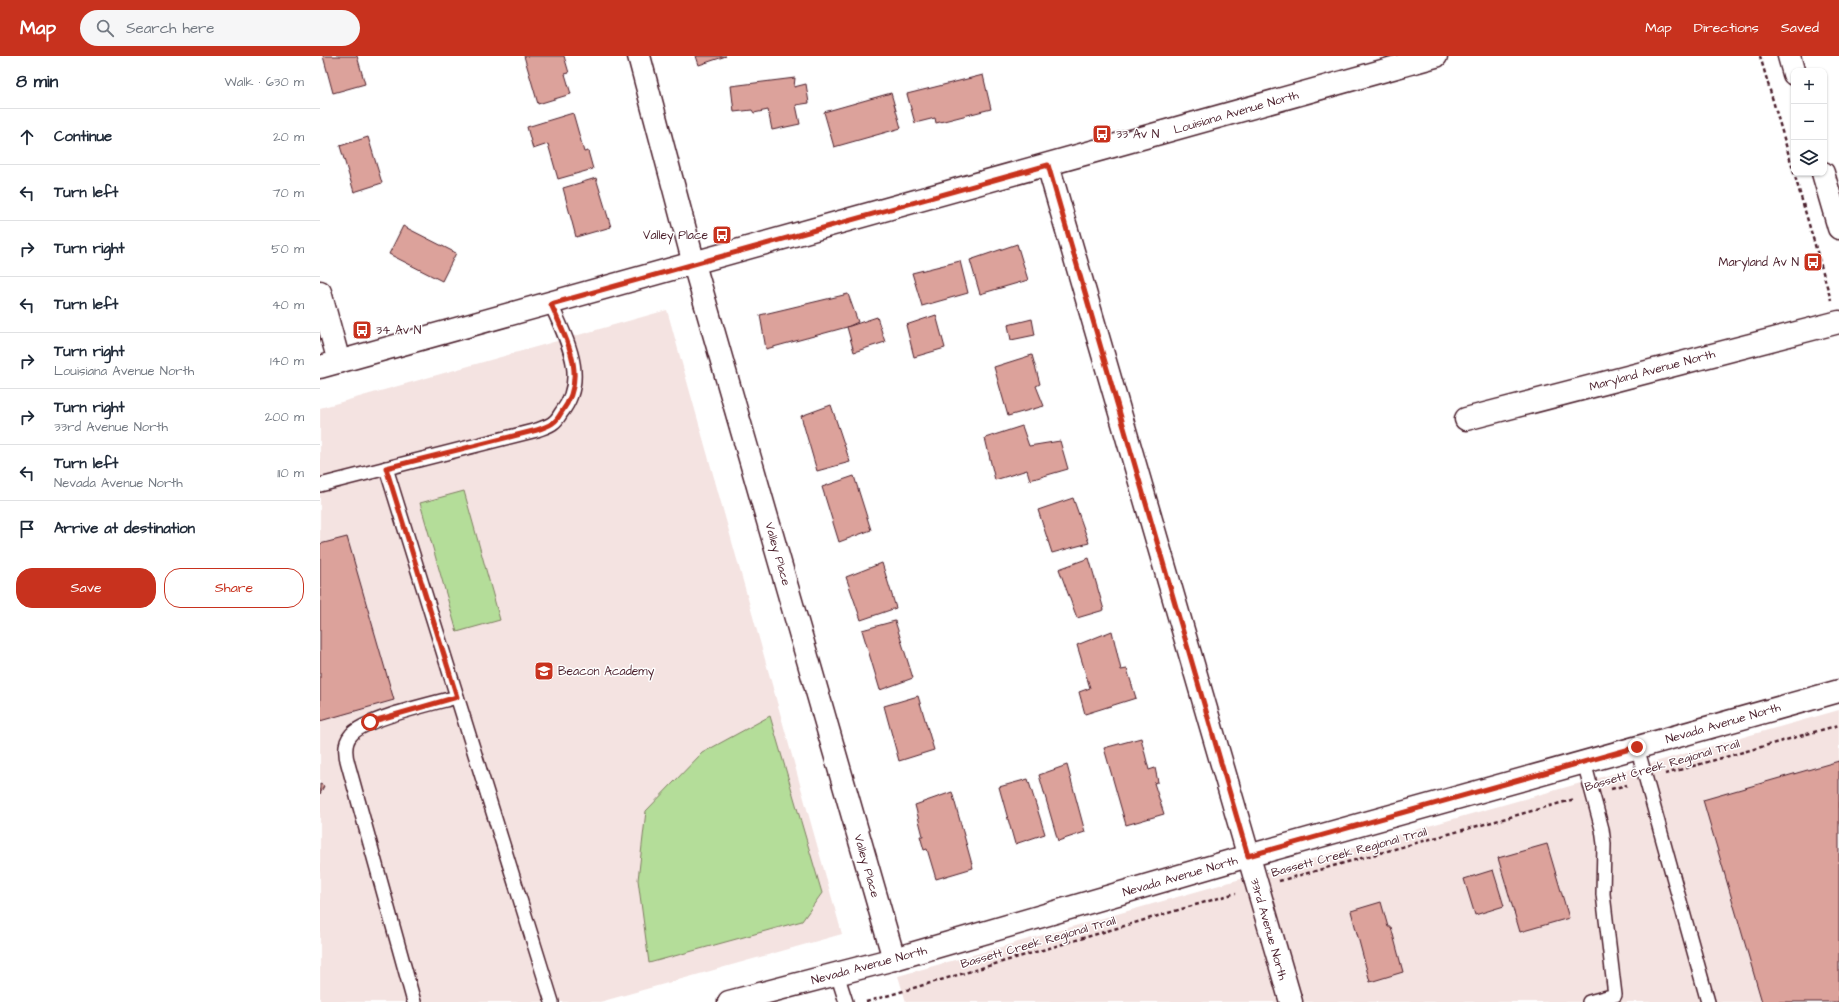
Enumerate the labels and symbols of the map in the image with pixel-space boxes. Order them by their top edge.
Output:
street label: Louisiana Avenue North [1172,86,1301,138]
bus stop icon: 33 Av N [1091,123,1113,145]
place label: 33 Av N [1116,126,1160,143]
bus stop icon: Valley Place [711,224,733,246]
place label: Valley Place [643,227,709,245]
bus stop icon: Maryland Av N [1802,251,1824,273]
place label: Maryland Av N [1719,254,1799,272]
bus stop icon: 34 Av N [351,319,373,341]
place label: 34 Av N [376,322,422,339]
street label: Maryland Avenue North [1587,345,1717,396]
street label: Valley Place [759,521,795,588]
school or university icon: Beacon Academy [533,660,555,682]
place label: Beacon Academy [558,663,655,681]
street label: Nevada Avenue North [1664,699,1783,748]
route start [361,713,379,731]
street label: Bassett Creek Regional Trail [1583,735,1742,797]
route end [1628,738,1646,756]
street label: Bassett Creek Regional Trail [1269,823,1429,882]
street label: Valley Place [848,833,884,900]
street label: Nevada Avenue North [1121,852,1240,901]
street label: 33rd Avenue North [1246,876,1291,982]
street label: Bassett Creek Regional Trail [959,912,1118,974]
street label: Nevada Avenue North [810,942,929,989]

